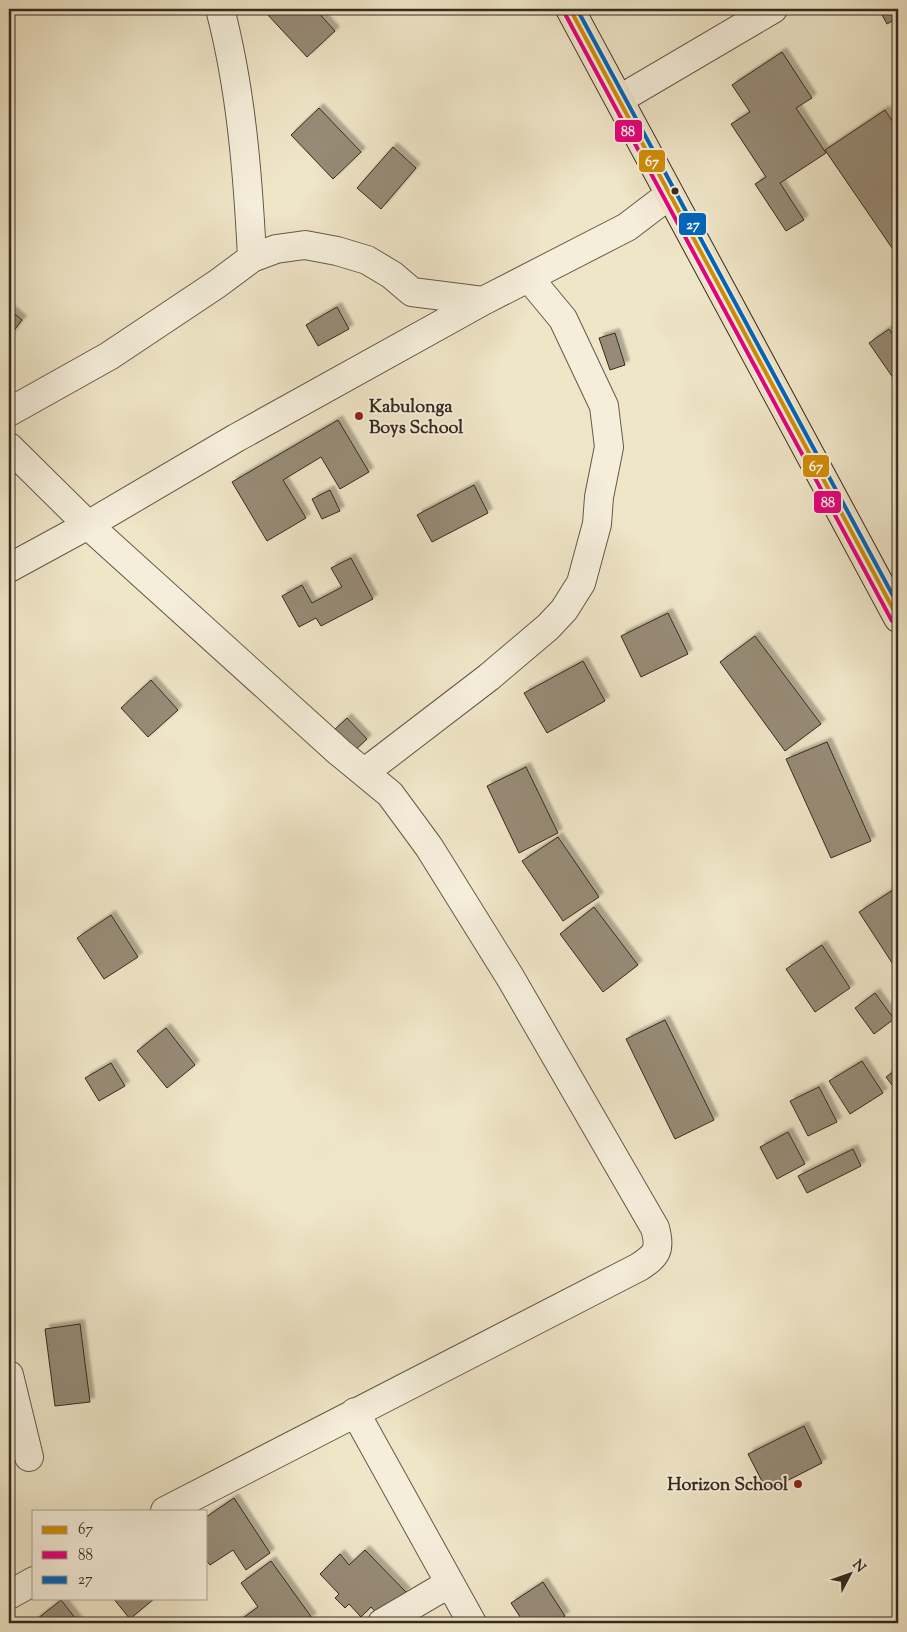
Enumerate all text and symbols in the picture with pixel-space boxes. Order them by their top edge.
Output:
line badge: 88 [614,119,643,143]
text: 88 [621,123,635,143]
line badge: 67 [638,149,666,173]
text: 67 [645,153,660,173]
unlabelled marker [670,186,680,196]
line badge: 27 [678,212,707,236]
text: 27 [686,216,701,236]
place label: Kabulonga Boys School [369,395,464,442]
marker: Kabulonga Boys School [353,410,365,422]
line badge: 67 [802,454,830,478]
text: 67 [809,458,824,478]
line badge: 88 [813,490,842,514]
text: 88 [821,494,835,514]
place label: Horizon School [667,1473,789,1499]
marker: Horizon School [792,1478,804,1490]
legend [32,1510,208,1600]
text: 67 [78,1520,93,1541]
text: 88 [78,1546,93,1567]
north arrow [824,1550,874,1600]
text: N [847,1556,870,1578]
text: 27 [78,1570,93,1591]

